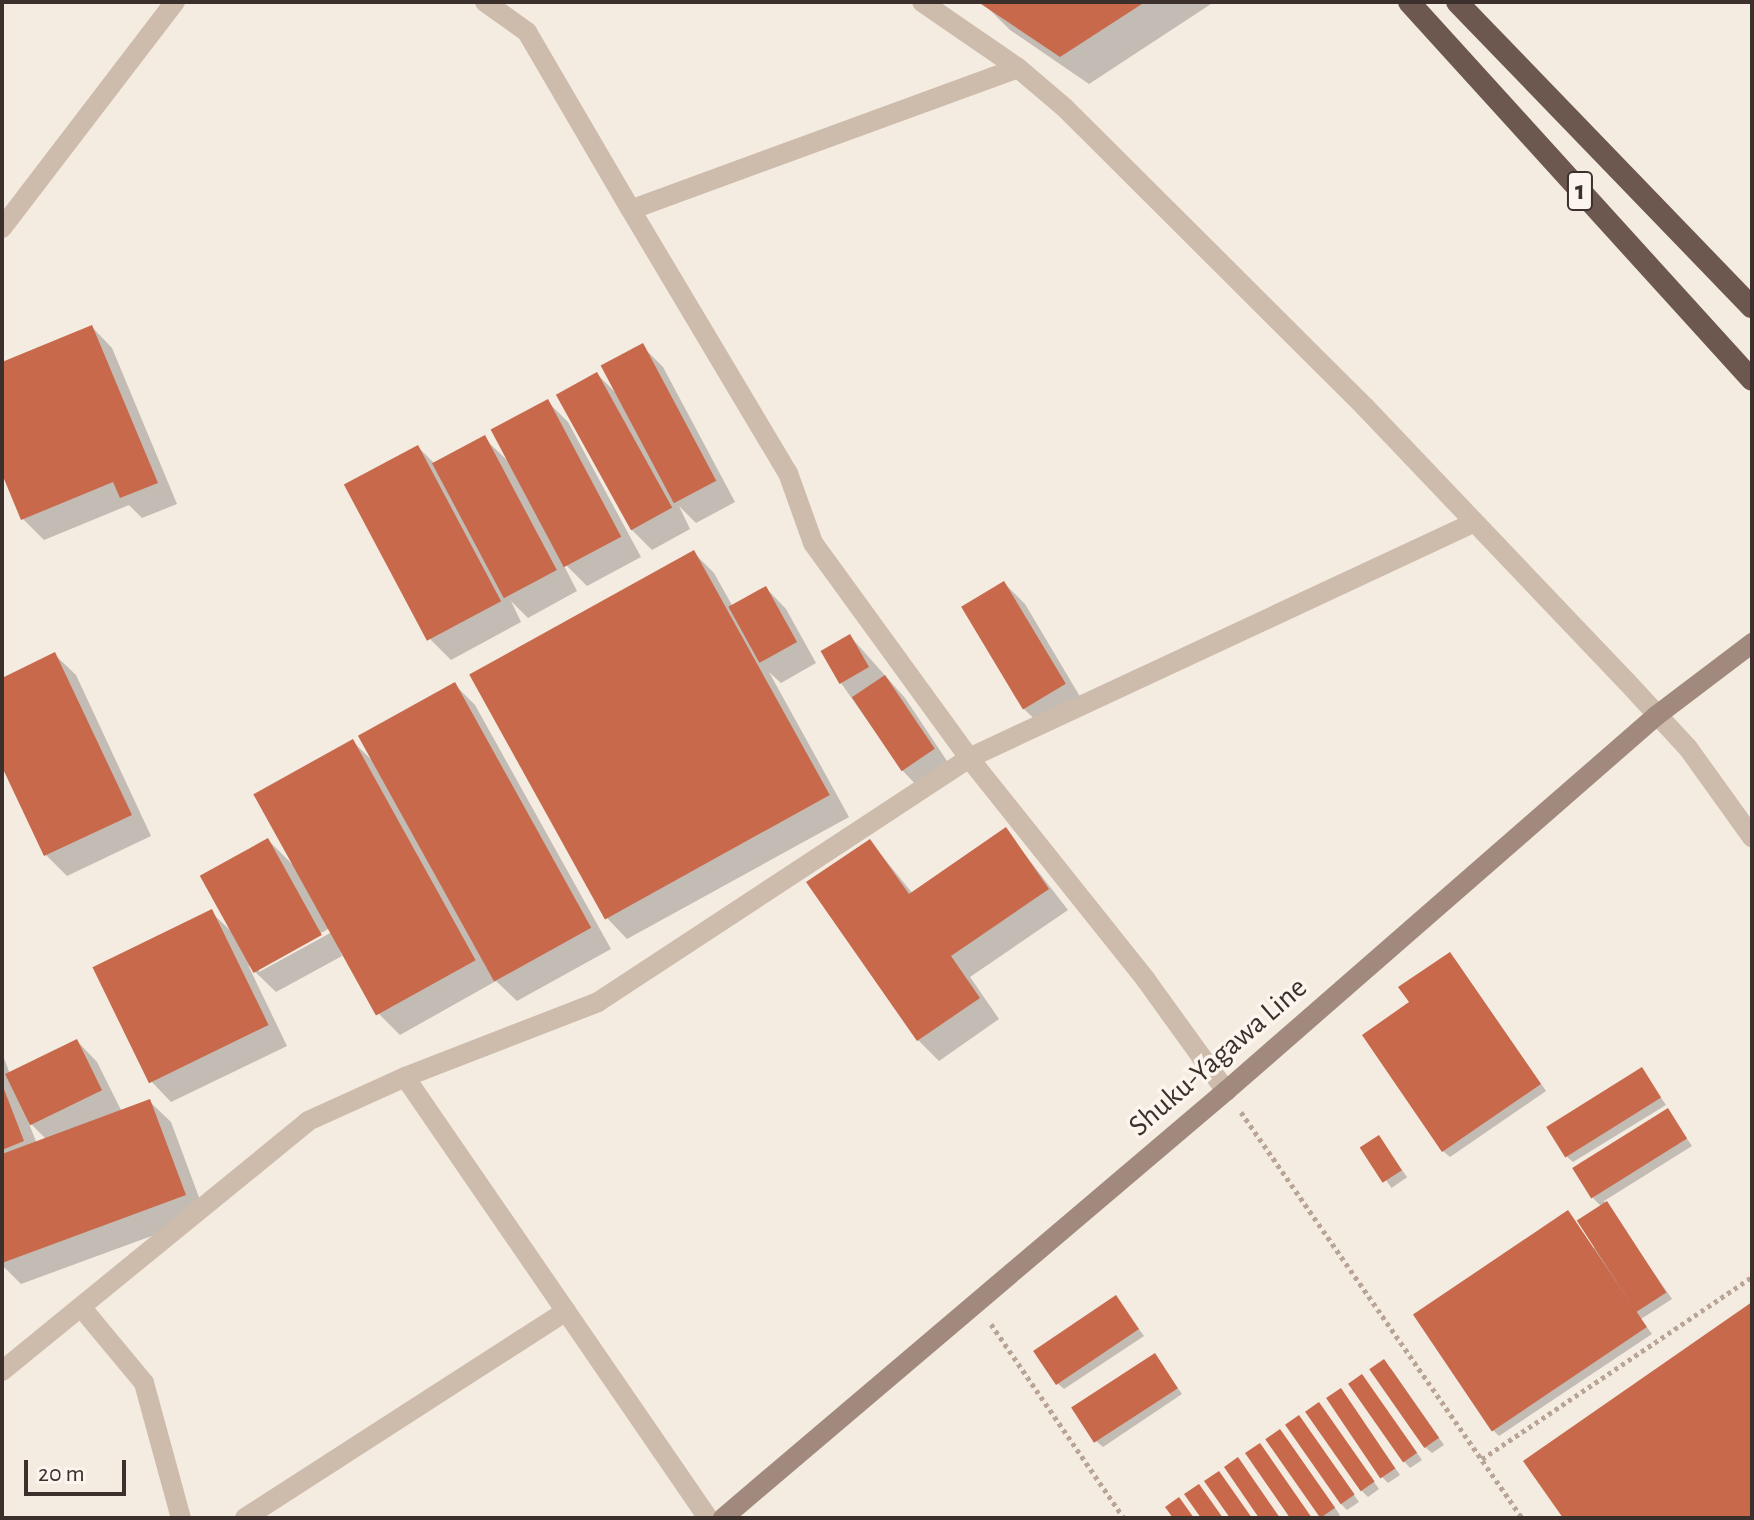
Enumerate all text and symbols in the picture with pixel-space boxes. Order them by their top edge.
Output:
road number: 1 [1566,167,1594,215]
street label: Shuku-Yagawa Line [1122,970,1314,1144]
scale bar [28,1444,130,1494]
text: 20 m [38,1462,85,1486]

